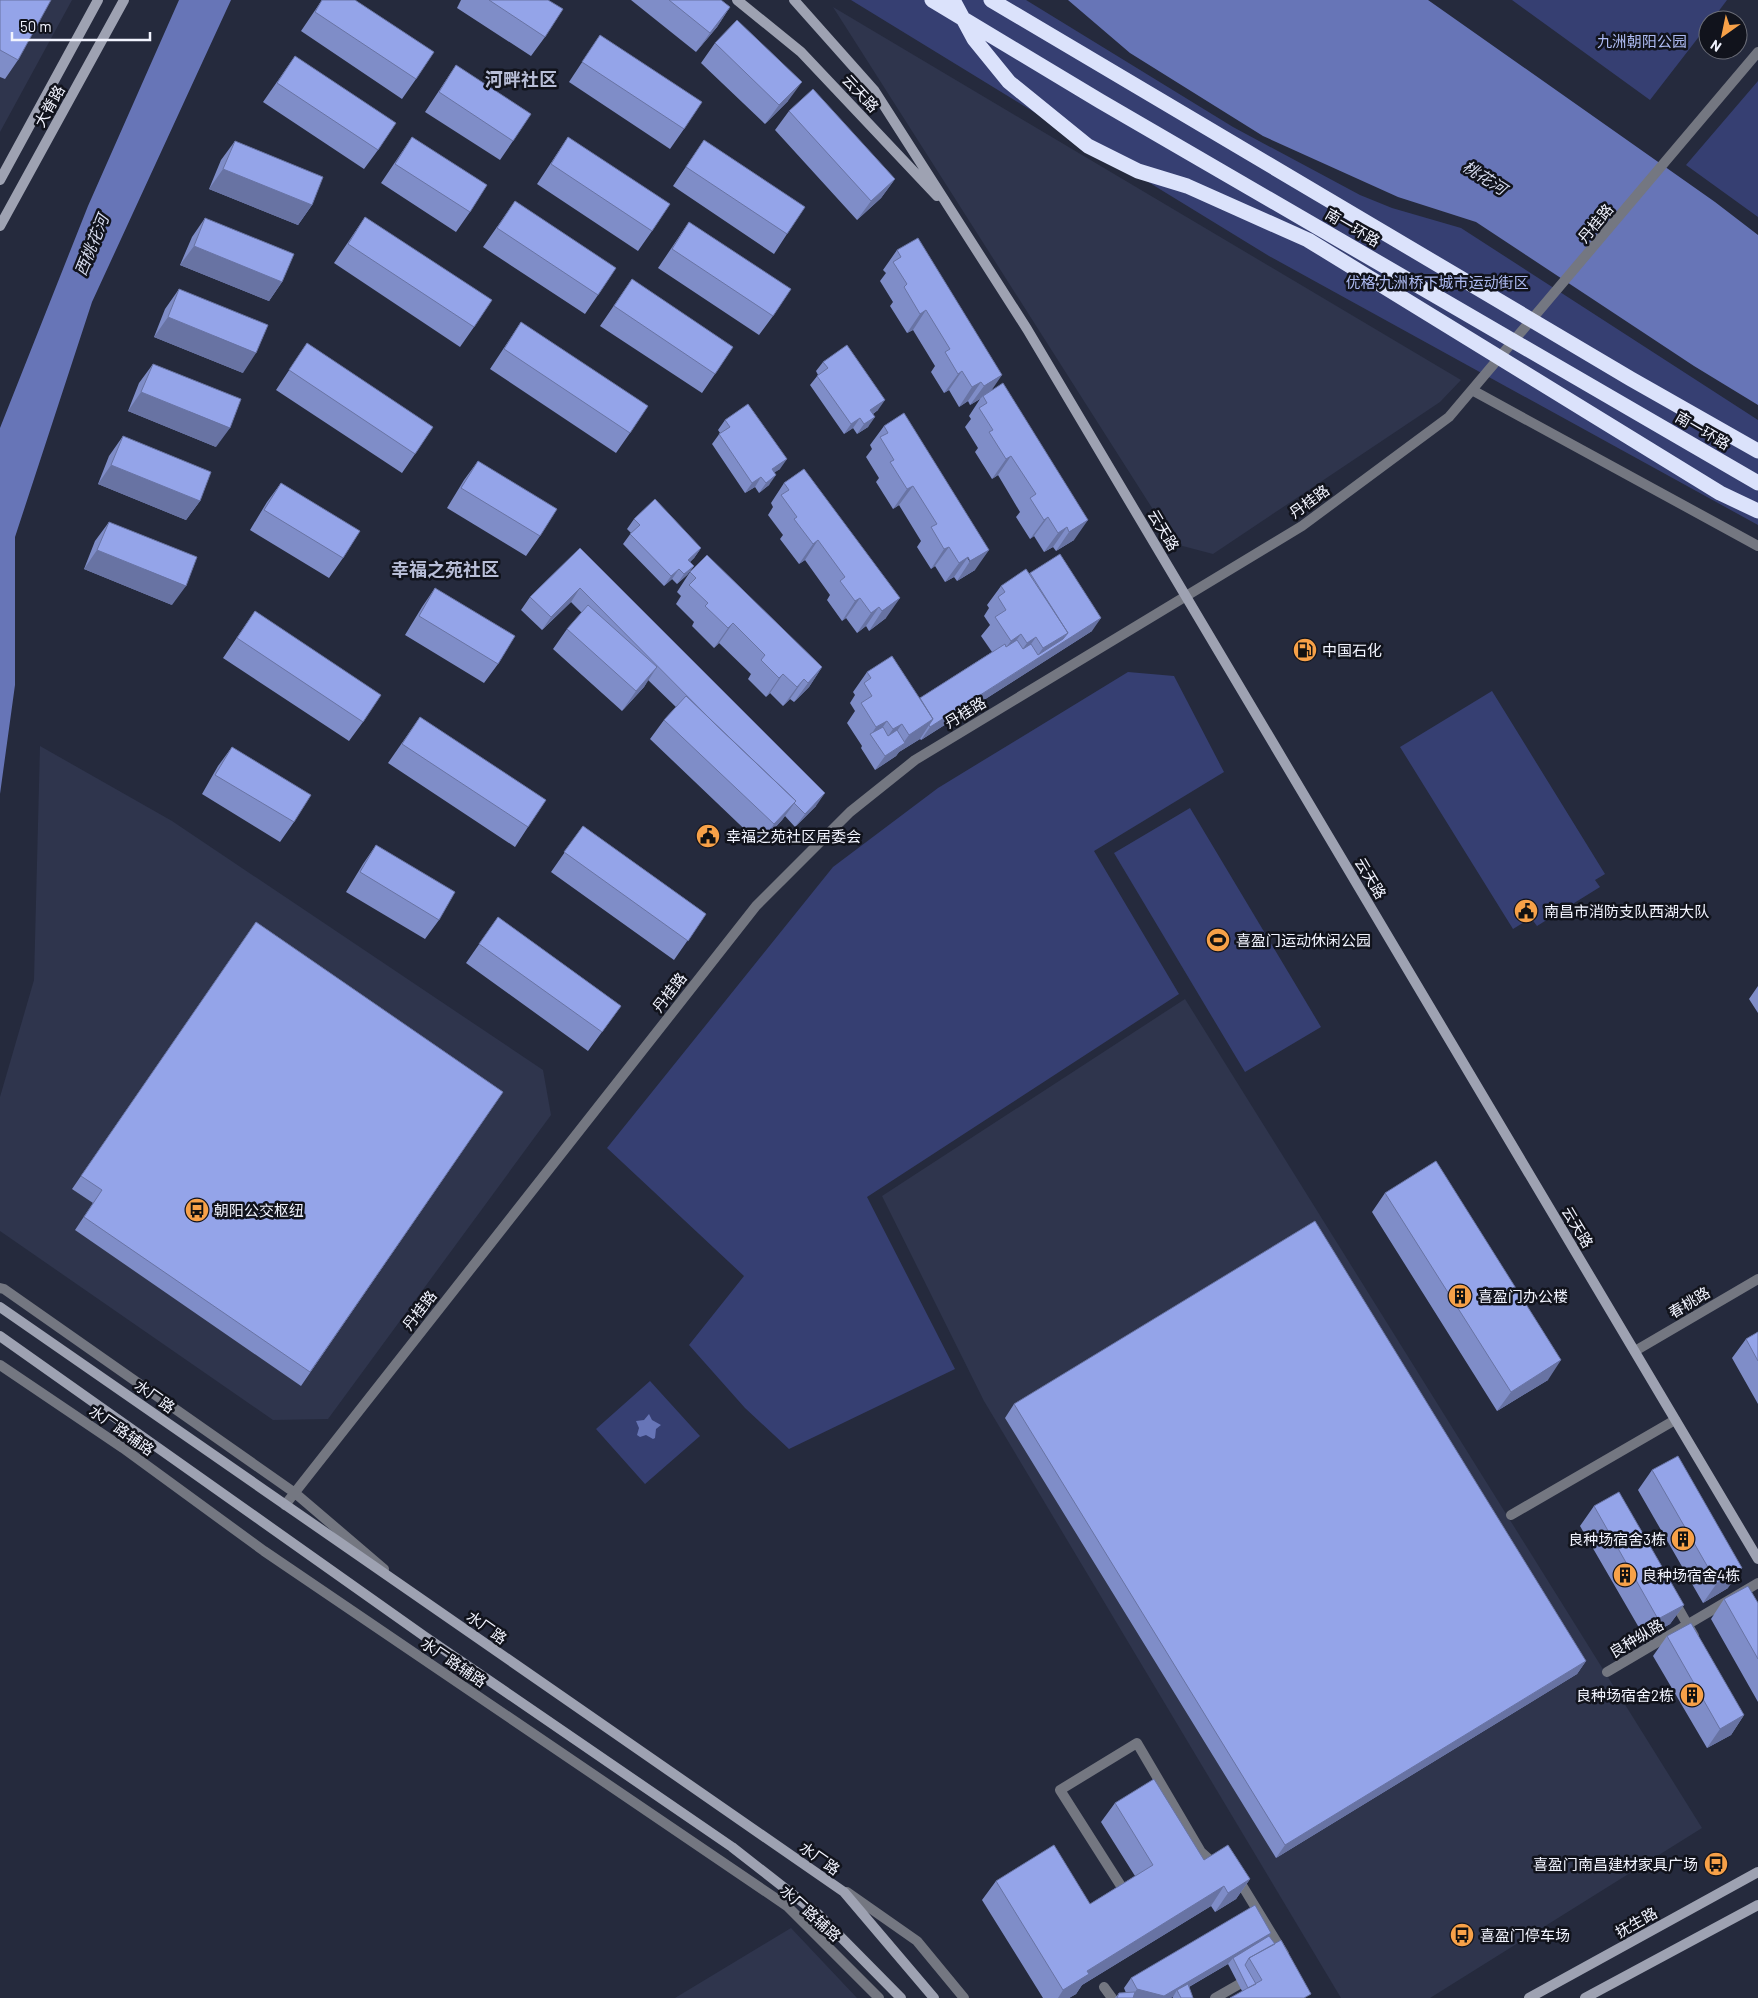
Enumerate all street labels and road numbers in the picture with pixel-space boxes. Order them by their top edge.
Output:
street label: 云天路 [839,70,883,116]
street label: 大脊路 [30,82,68,130]
street label: 丹桂路 [1574,200,1616,246]
street label: 南一环路 [1323,204,1383,250]
street label: 南一环路 [1673,407,1733,453]
street label: 丹桂路 [1286,480,1332,522]
street label: 云天路 [1145,506,1183,554]
street label: 丹桂路 [941,693,989,731]
street label: 云天路 [1352,854,1390,902]
street label: 丹桂路 [648,969,690,1015]
street label: 云天路 [1559,1203,1597,1251]
street label: 春桃路 [1665,1283,1713,1321]
street label: 丹桂路 [398,1287,440,1333]
street label: 水厂路 [131,1376,179,1416]
street label: 水厂路辅路 [86,1401,158,1459]
street label: 水厂路 [463,1607,511,1647]
street label: 良种纵路 [1606,1615,1666,1661]
street label: 水厂路辅路 [418,1634,490,1690]
street label: 水厂路 [796,1838,844,1878]
street label: 水厂路辅路 [777,1881,845,1945]
street label: 抚生路 [1612,1903,1660,1941]

